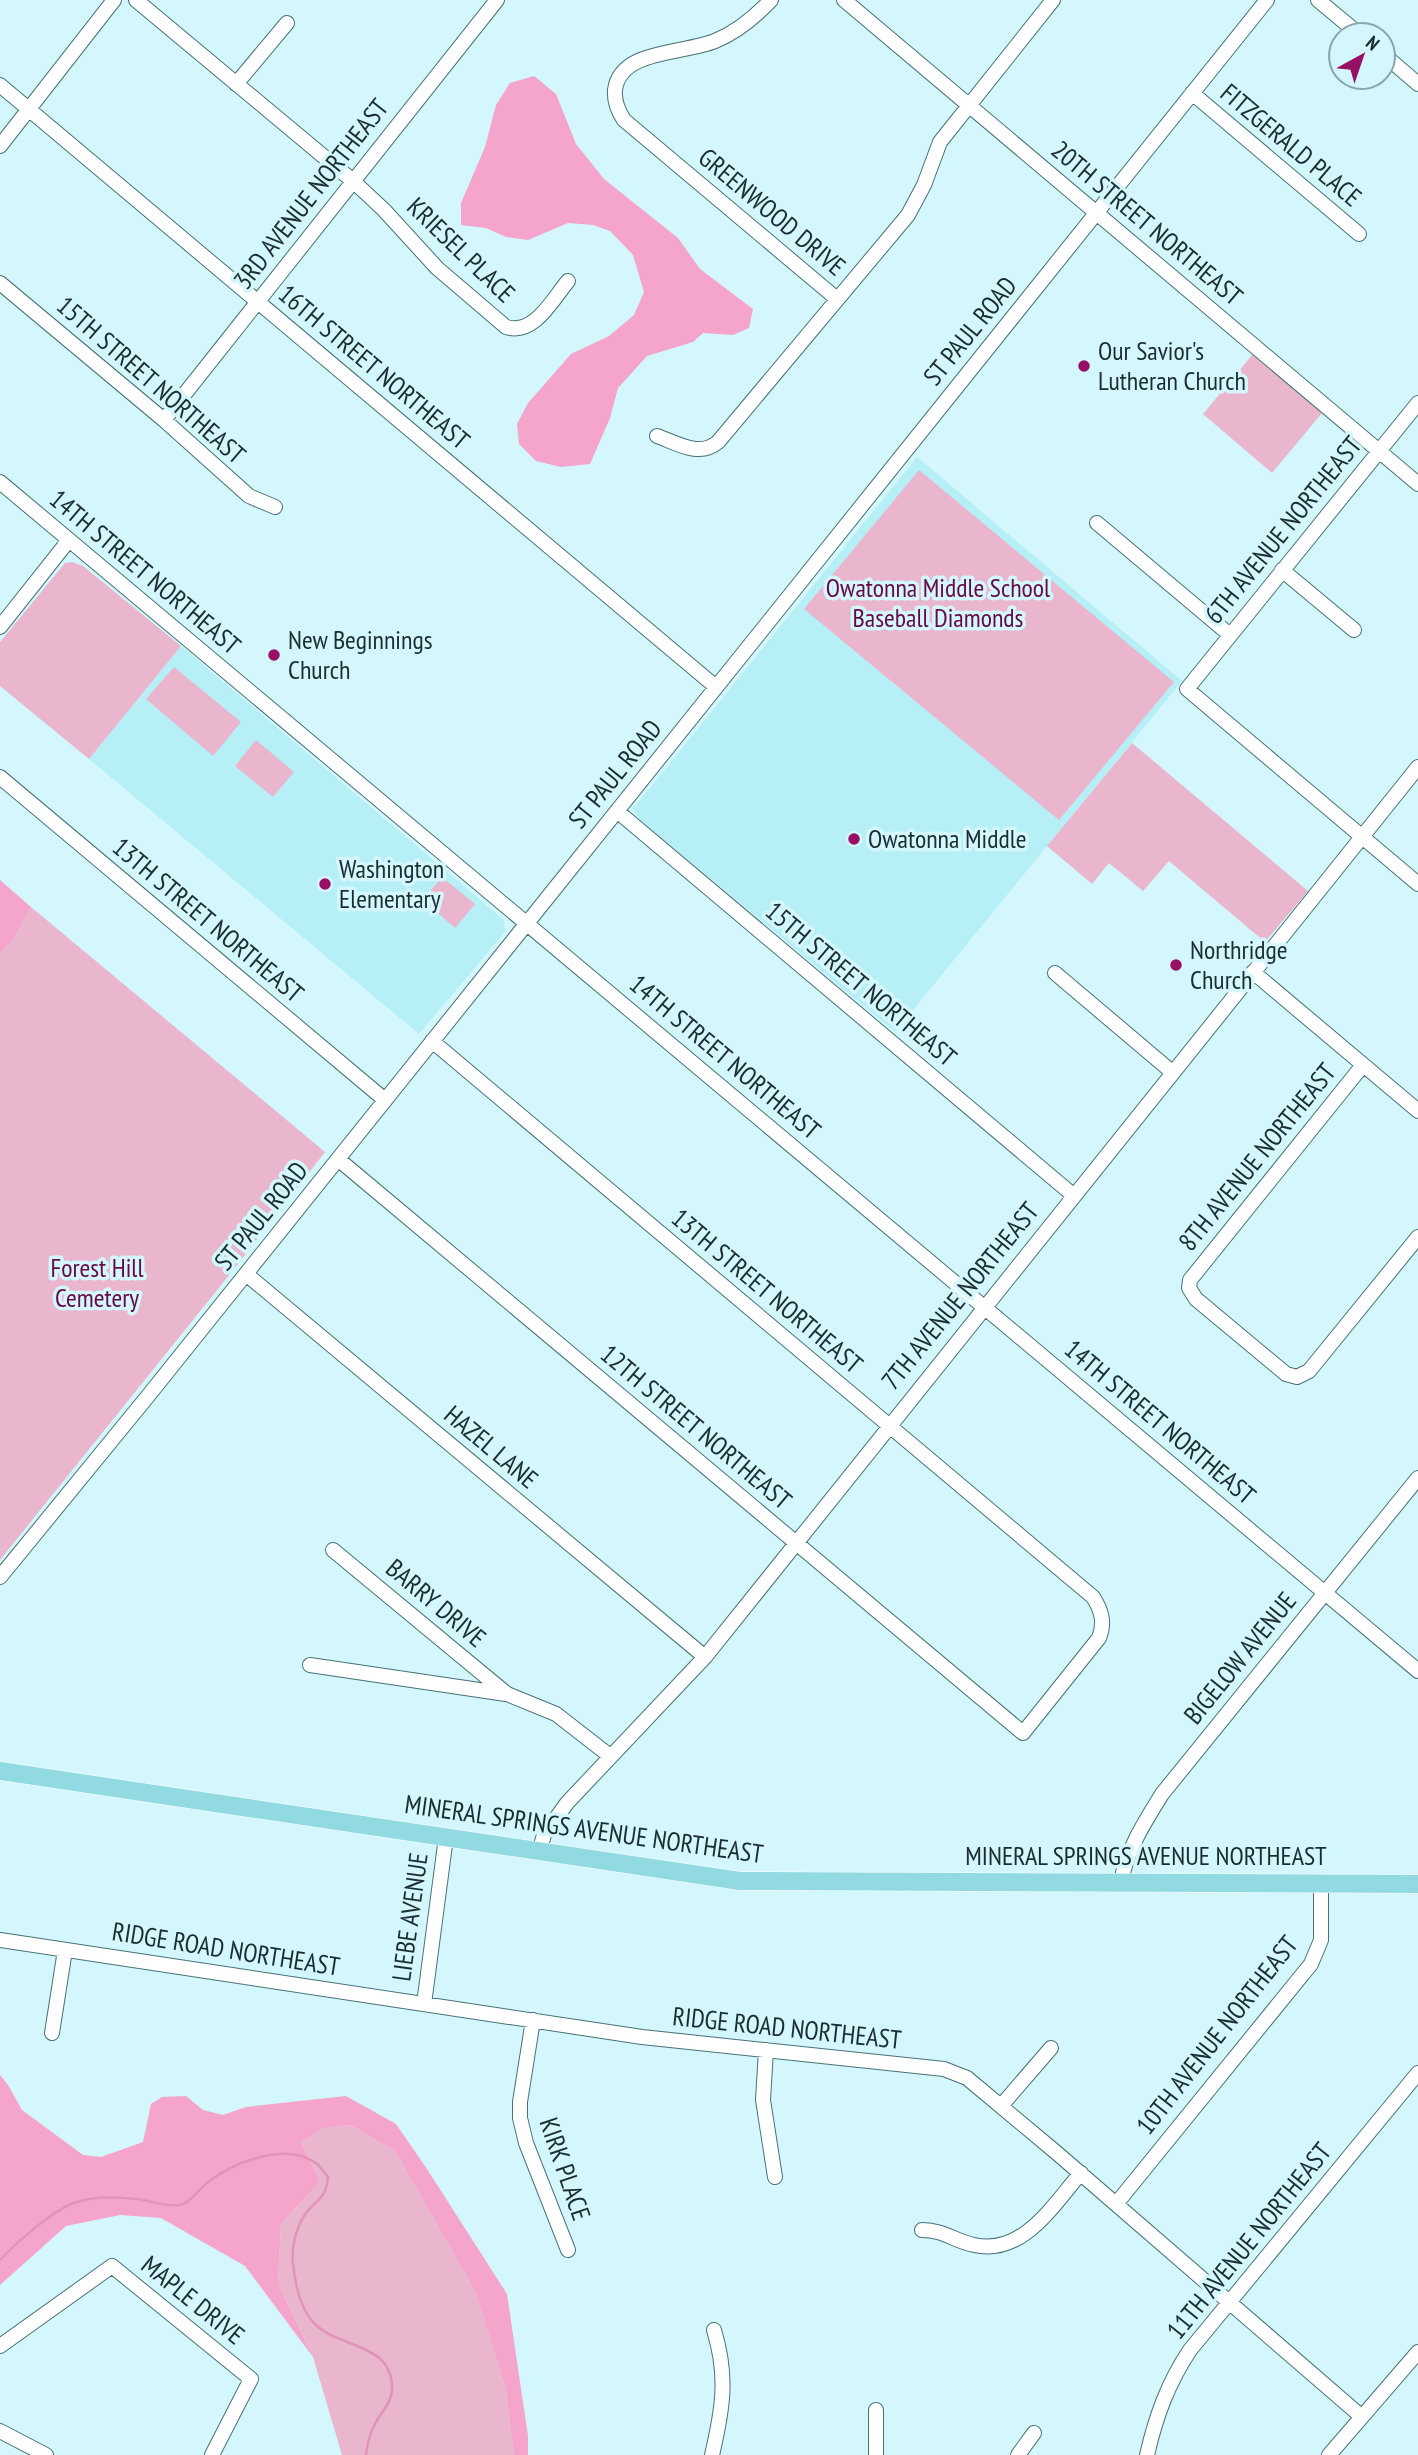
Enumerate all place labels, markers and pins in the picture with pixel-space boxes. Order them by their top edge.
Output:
place label: Our Savior's Lutheran Church [1098,334,1246,397]
marker: Our Savior's Lutheran Church [1076,358,1092,374]
place label: New Beginnings Church [288,623,432,686]
marker: New Beginnings Church [266,647,282,663]
place label: Owatonna Middle [868,822,1026,855]
marker: Owatonna Middle [846,831,862,847]
place label: Washington Elementary [339,852,444,915]
marker: Washington Elementary [317,876,333,892]
place label: Northridge Church [1190,933,1288,996]
marker: Northridge Church [1168,957,1184,973]

